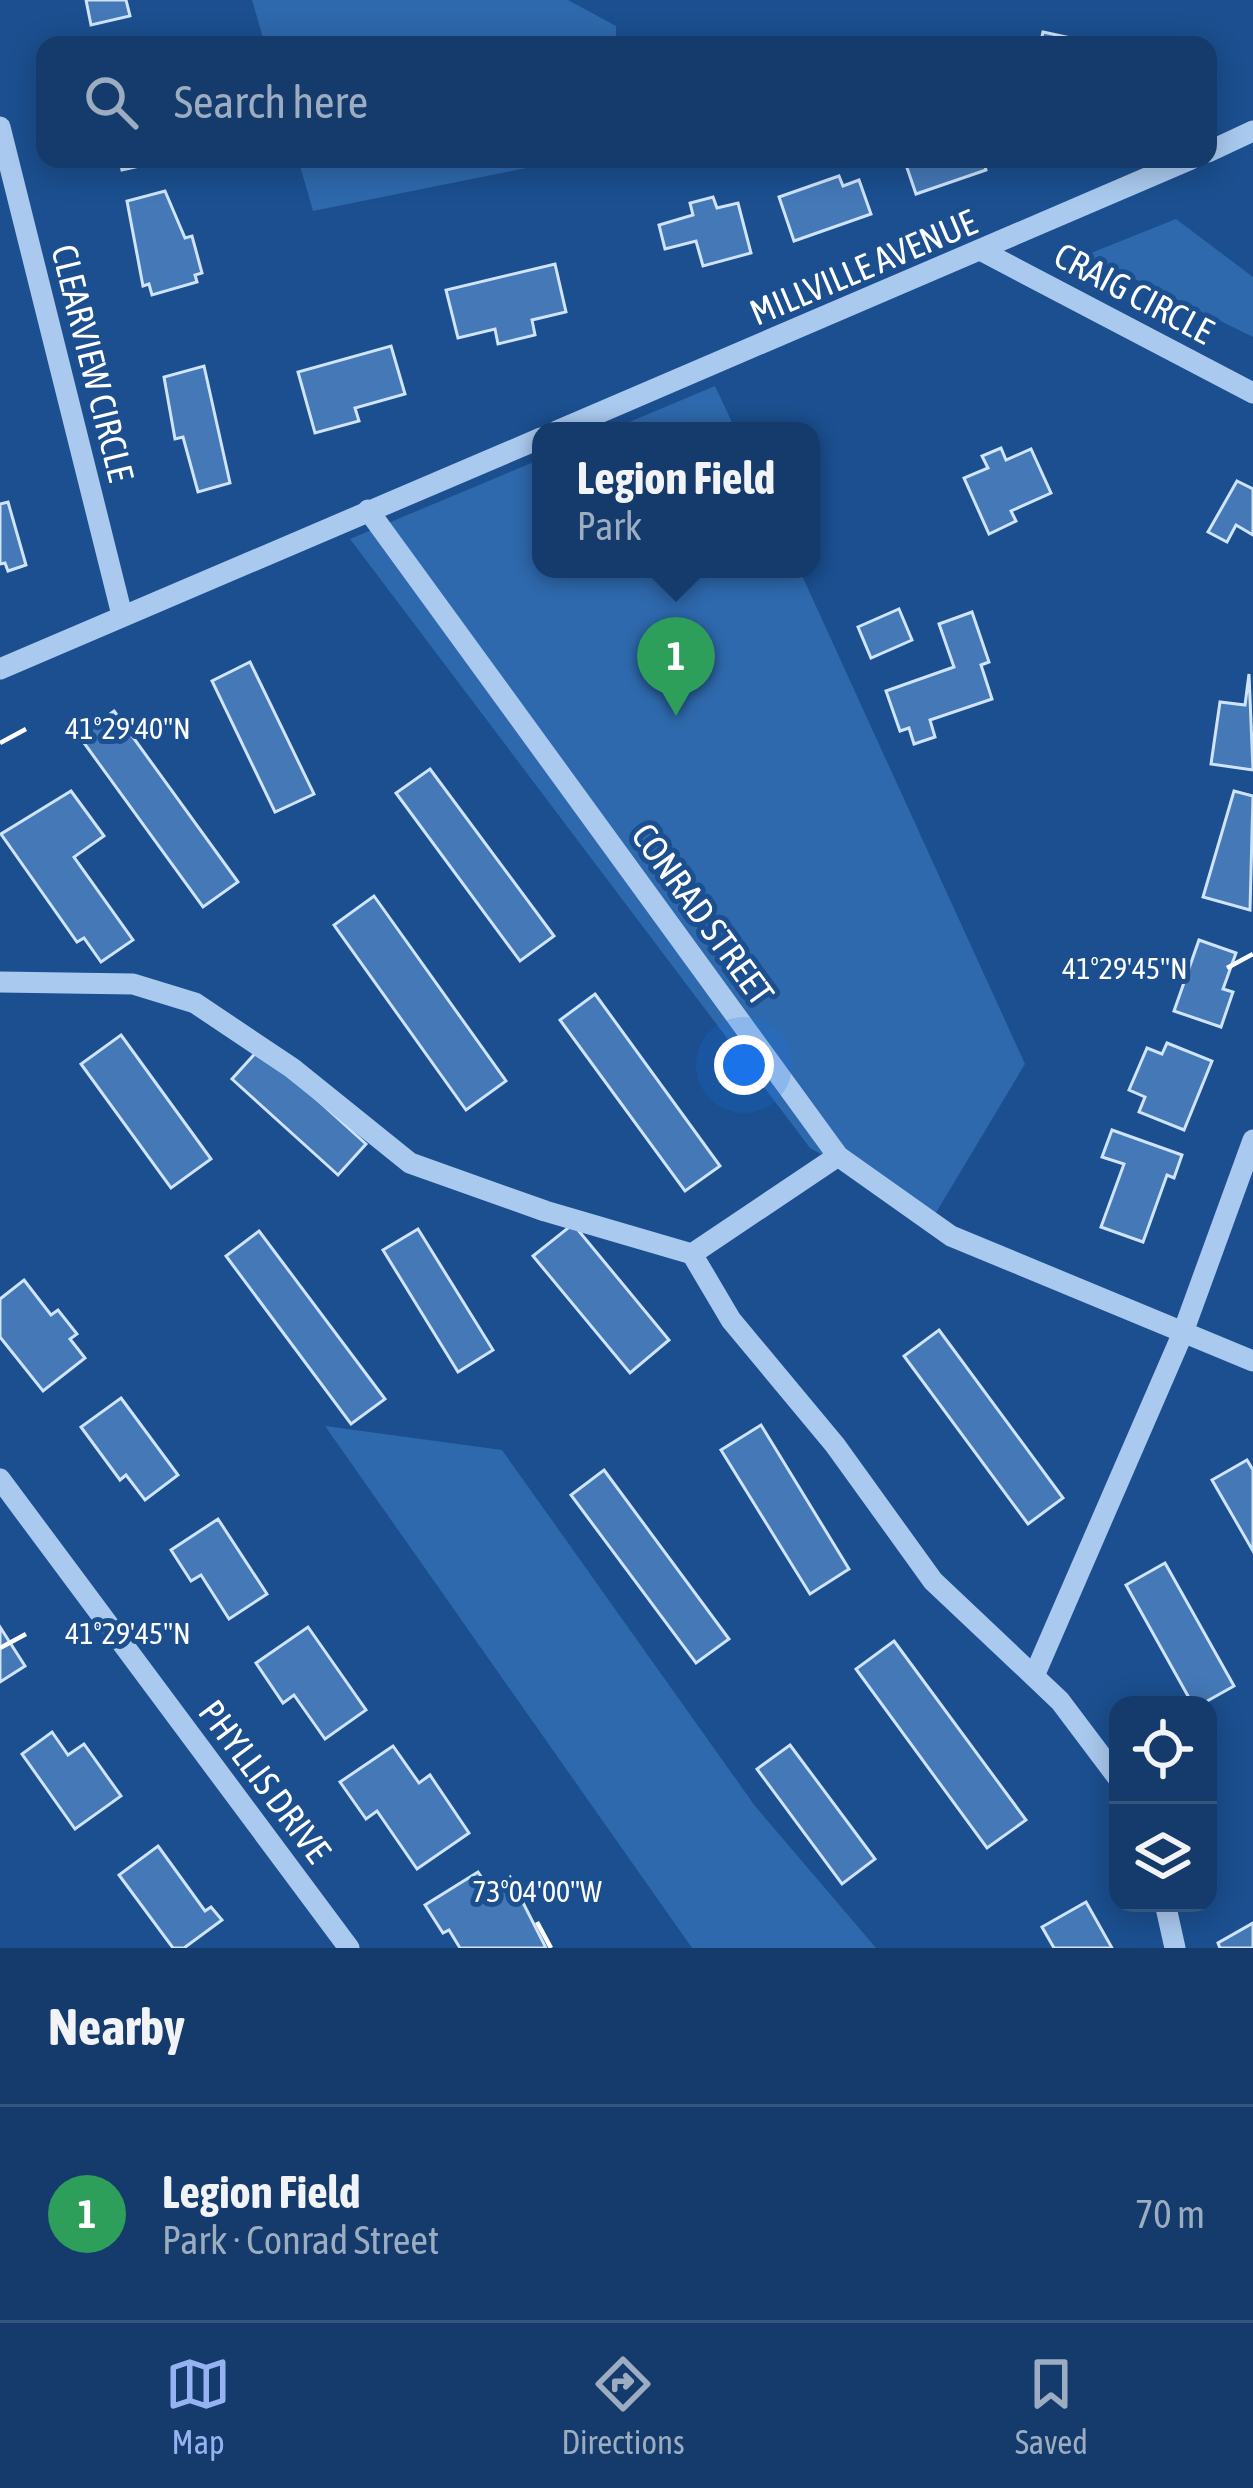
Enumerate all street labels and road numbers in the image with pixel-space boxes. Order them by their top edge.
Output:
street label: MILLVILLE AVENUE [743,200,983,334]
street label: CRAIG CIRCLE [1048,234,1220,352]
street label: CLEARVIEW CIRCLE [43,240,143,486]
street label: CONRAD STREET [623,815,783,1013]
street label: PHYLLIS DRIVE [190,1692,340,1870]

